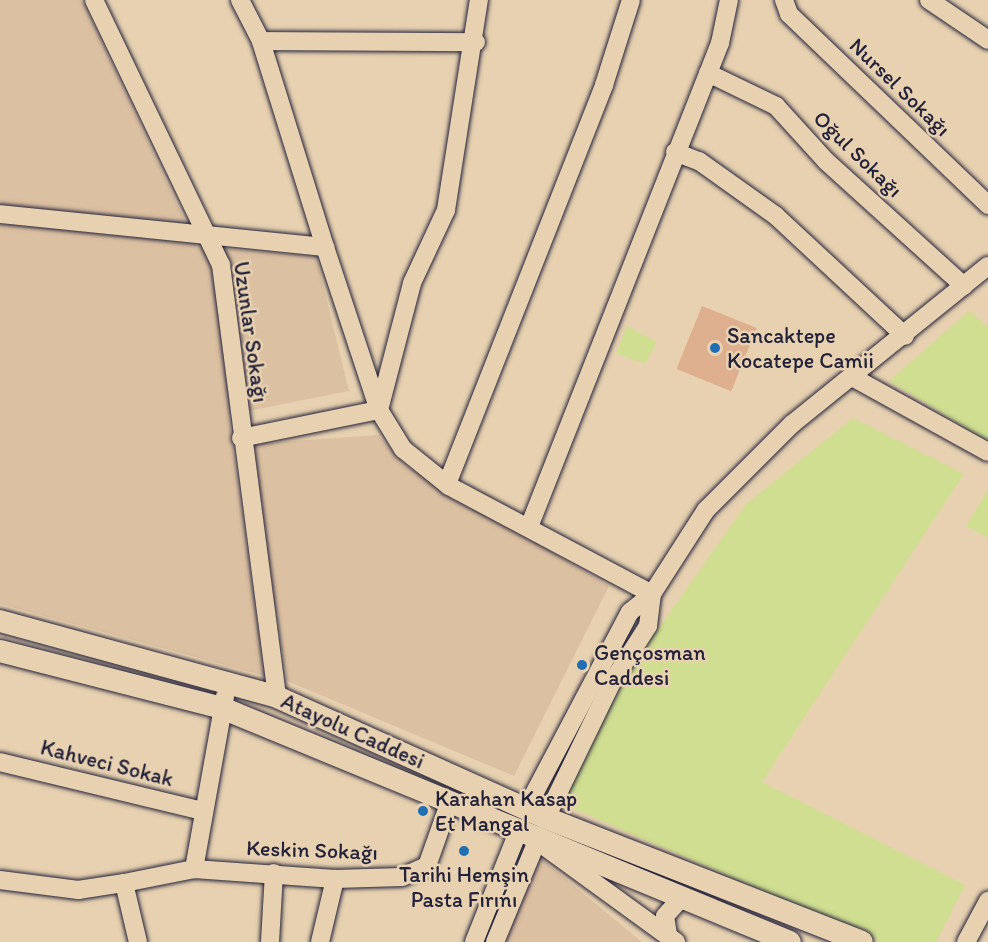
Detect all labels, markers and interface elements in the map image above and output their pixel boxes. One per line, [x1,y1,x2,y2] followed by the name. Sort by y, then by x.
[844,32,956,142] street label: Nursel Sokağı
[808,105,908,203] street label: Oğul Sokağı
[228,260,274,404] street label: Uzunlar Sokağı
[727,322,875,374] place label: Sancaktepe Kocatepe Camii
[708,341,722,355] marker: Sancaktepe Kocatepe Camii
[594,639,706,690] place label: Gençosman Caddesi
[575,658,589,672] marker: Gençosman Caddesi
[277,688,429,774] street label: Atayolu Caddesi
[38,734,176,792] street label: Kahveci Sokak
[435,785,577,836] place label: Karahan Kasap Et Mangal
[416,804,430,818] marker: Karahan Kasap Et Mangal
[246,835,378,865] street label: Keskin Sokağı
[457,844,471,858] marker: Tarihi Hemşin Pasta Fırını
[399,861,529,912] place label: Tarihi Hemşin Pasta Fırını

